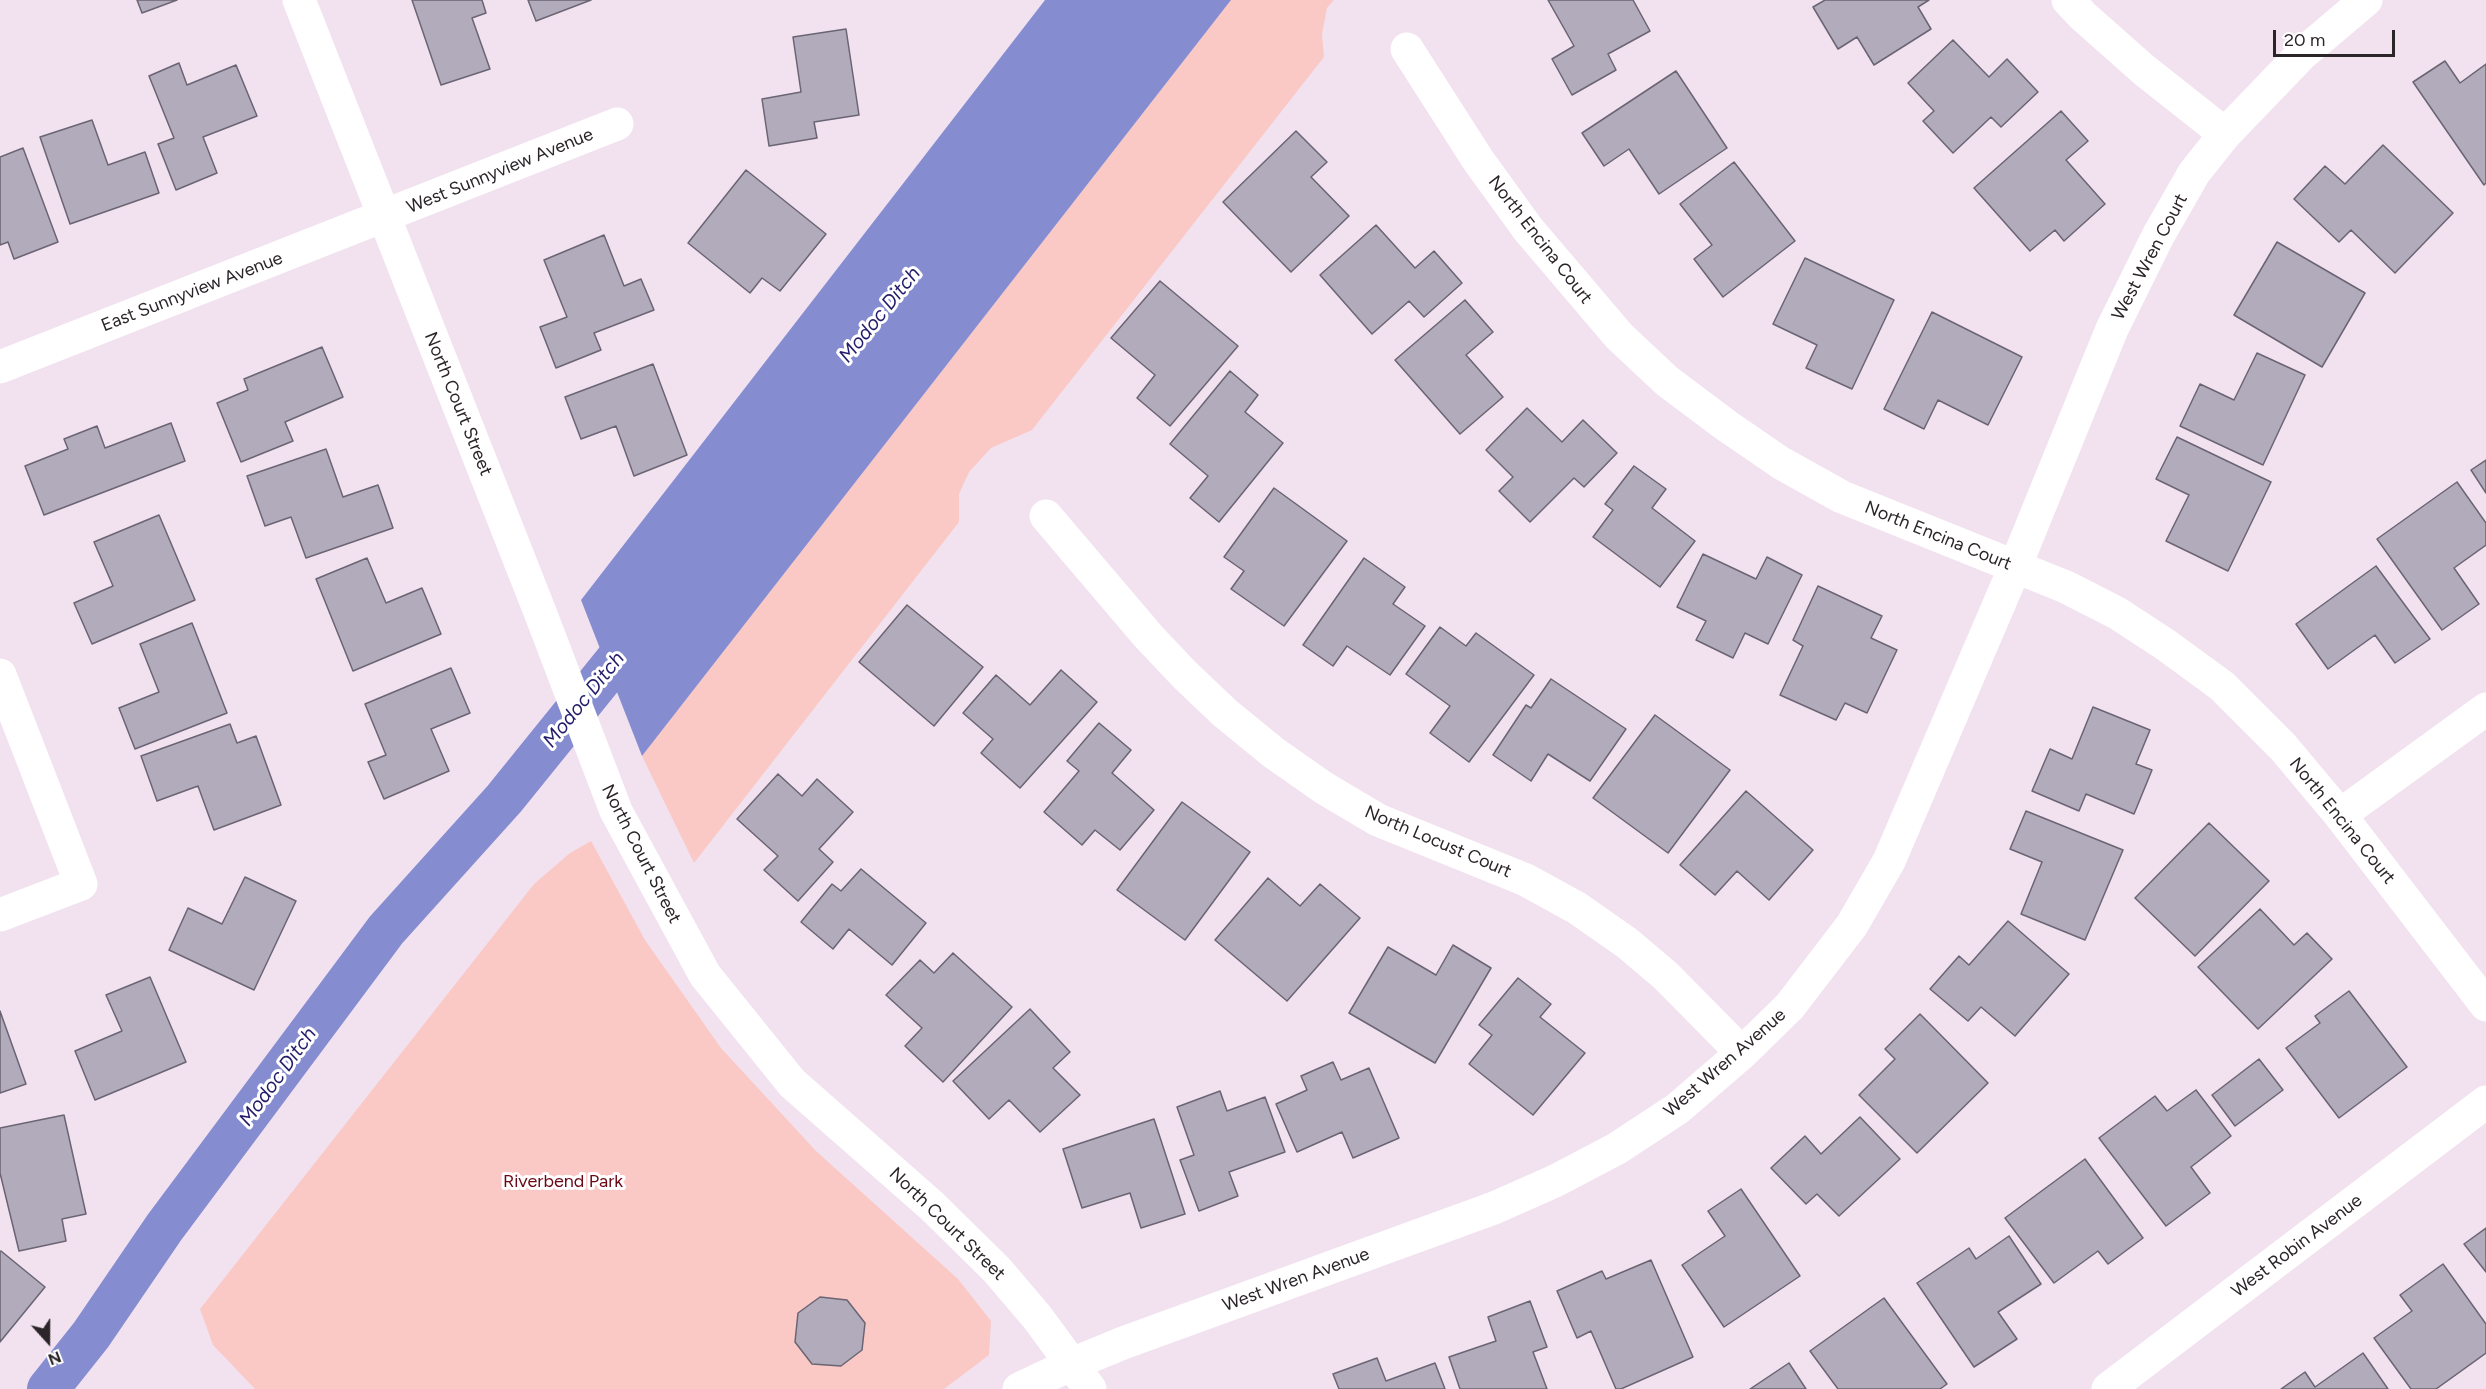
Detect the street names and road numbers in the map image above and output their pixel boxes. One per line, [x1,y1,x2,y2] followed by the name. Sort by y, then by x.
[404,124,596,218] street label: West Sunnyview Avenue
[1483,172,1597,308] street label: North Encina Court
[2108,190,2192,324] street label: West Wren Court
[98,247,286,337] street label: East Sunnyview Avenue
[419,329,497,479] street label: North Court Street
[1861,497,2015,575] street label: North Encina Court
[2284,753,2400,889] street label: North Encina Court
[597,781,685,927] street label: North Court Street
[1361,801,1515,883] street label: North Locust Court
[1660,1004,1790,1122] street label: West Wren Avenue
[884,1163,1010,1285] street label: North Court Street
[2227,1190,2367,1302] street label: West Robin Avenue
[1220,1243,1372,1317] street label: West Wren Avenue

